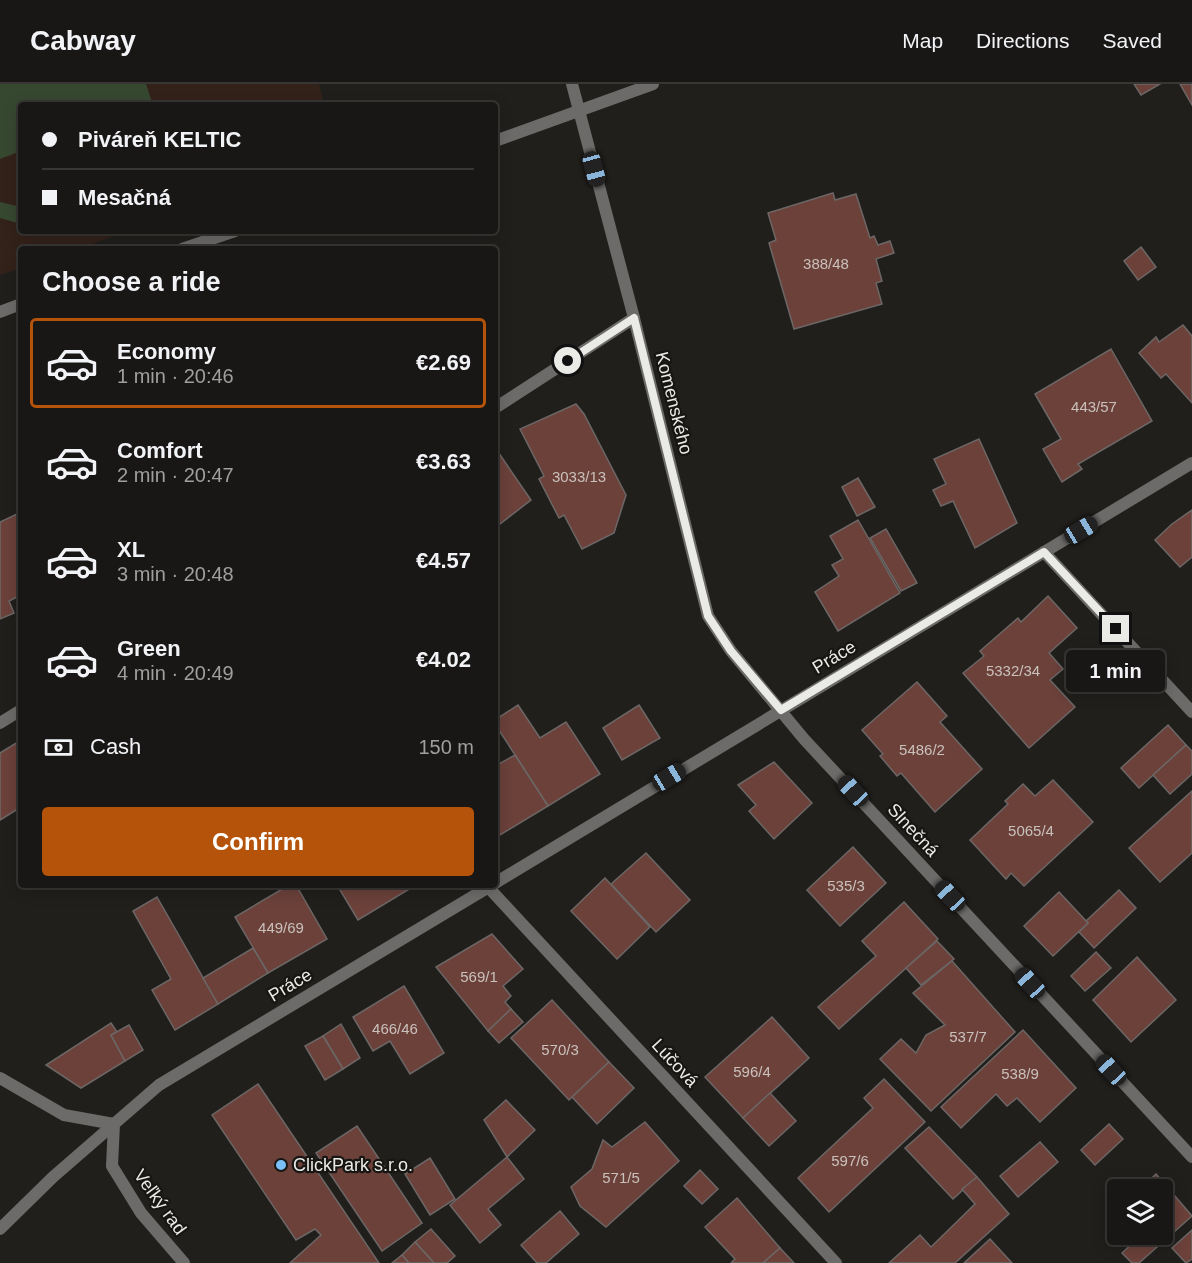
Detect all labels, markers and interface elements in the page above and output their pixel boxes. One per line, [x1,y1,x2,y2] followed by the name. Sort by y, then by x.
[30,25,136,56] text: Cabway
[902,29,943,52] text: Map
[976,29,1069,52] text: Directions
[1102,29,1162,52] text: Saved
[78,127,241,152] text: Piváreň KELTIC
[581,149,607,189] car
[78,185,171,210] text: Mesačná
[803,255,849,272] house number: 388/48
[42,267,221,297] text: Choose a ride
[45,336,99,390] icon: car
[117,339,216,364] text: Economy
[554,347,581,374] route start
[416,350,471,375] text: €2.69
[652,350,696,456] street label: Komenského
[117,365,234,387] text: 1 min · 20:46
[1071,398,1117,415] house number: 443/57
[45,435,99,489] icon: car
[117,438,203,463] text: Comfort
[416,449,471,474] text: €3.63
[117,464,234,486] text: 2 min · 20:47
[552,468,606,485] house number: 3033/13
[1061,513,1101,547] car
[45,534,99,588] icon: car
[117,537,145,562] text: XL
[416,548,471,573] text: €4.57
[117,563,234,585] text: 3 min · 20:48
[1102,615,1129,642] route end
[45,633,99,687] icon: car
[117,636,181,661] text: Green
[809,636,859,678] street label: Práce
[416,647,471,672] text: €4.02
[1066,650,1166,692] callout: 1 min
[1089,660,1142,682] text: 1 min
[117,662,234,684] text: 4 min · 20:49
[986,662,1040,679] house number: 5332/34
[42,731,75,764] icon: cash
[90,734,141,759] text: Cash
[418,736,474,758] text: 150 m
[899,741,945,758] house number: 5486/2
[649,760,689,794] car
[834,772,872,810] car
[884,799,943,861] street label: Slnečná
[42,807,474,876] button: Confirm
[1008,822,1054,839] house number: 5065/4
[827,877,865,894] house number: 535/3
[931,877,969,915] car
[258,919,304,936] house number: 449/69
[265,964,315,1006] street label: Práce
[1011,964,1049,1002] car
[460,968,498,985] house number: 569/1
[372,1020,418,1037] house number: 466/46
[949,1028,987,1045] house number: 537/7
[648,1035,703,1092] street label: Lúčová
[541,1041,579,1058] house number: 570/3
[1092,1051,1130,1089] car
[733,1063,771,1080] house number: 596/4
[1001,1065,1039,1082] house number: 538/9
[831,1152,869,1169] house number: 597/6
[293,1155,413,1175] place label: ClickPark s.r.o.
[274,1158,288,1172] marker: ClickPark s.r.o.
[130,1166,190,1238] street label: Veľký rad
[602,1169,640,1186] house number: 571/5
[1107,1179,1173,1245] map controls
[1107,1179,1173,1245] button: layers

